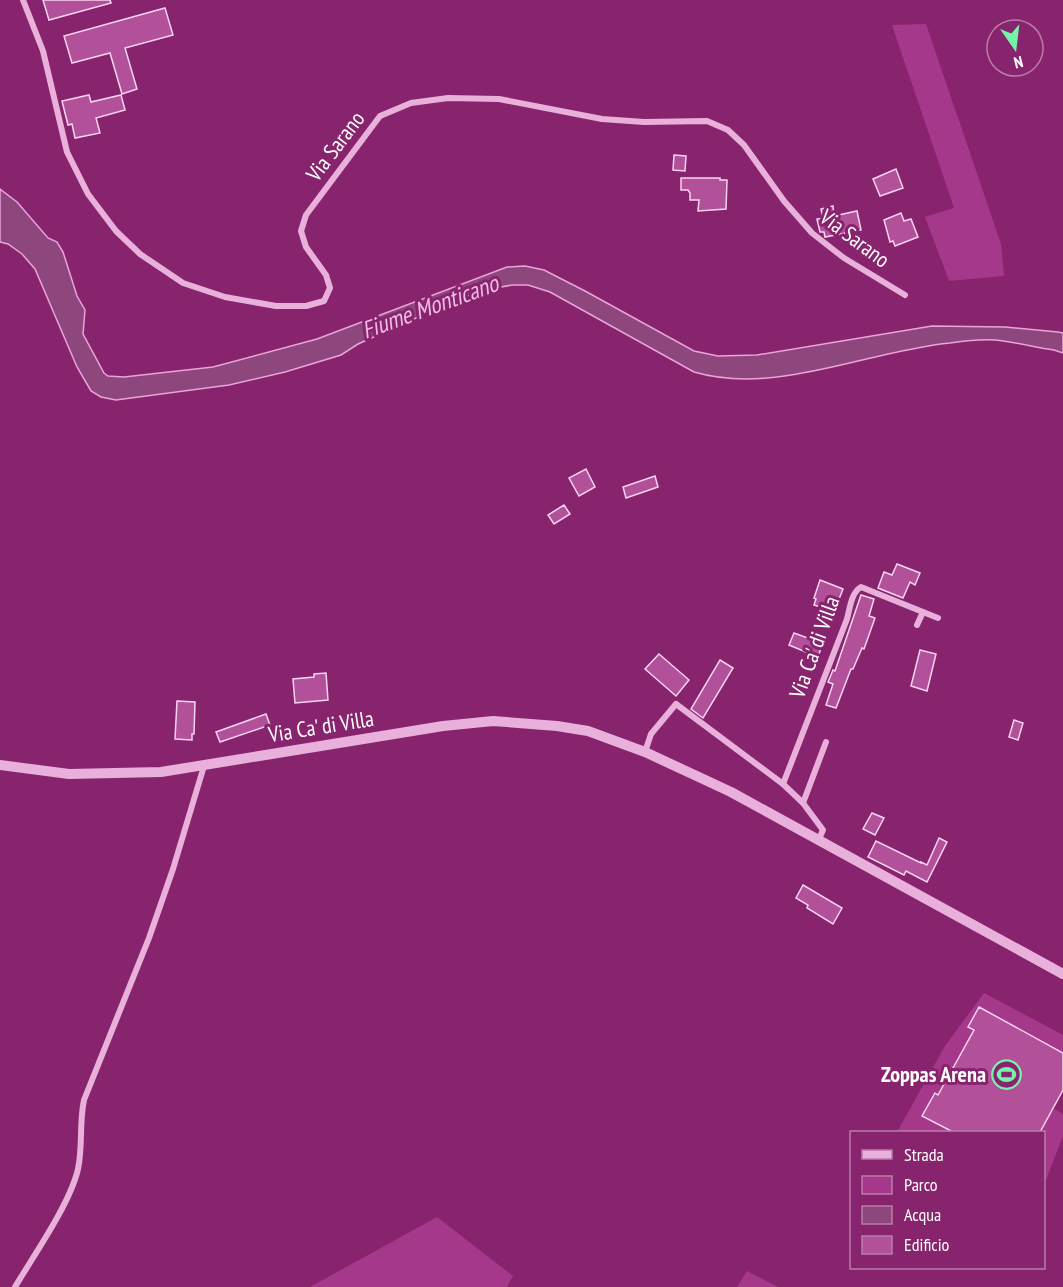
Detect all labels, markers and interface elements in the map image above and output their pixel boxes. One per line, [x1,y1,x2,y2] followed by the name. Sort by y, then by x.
[985,18,1045,78] north arrow
[1012,52,1025,73] text: N
[299,105,370,187] street label: Via Sarano
[814,202,896,273] street label: Via Sarano
[357,267,504,346] water label: Fiume Monticano
[782,592,845,703] street label: Via Ca' di Villa
[265,704,376,748] street label: Via Ca' di Villa
[991,1058,1023,1090] sports icon: Zoppas Arena
[881,1060,986,1088] place label: Zoppas Arena
[850,1131,1045,1269] legend
[904,1143,944,1166] text: Strada
[904,1173,938,1196] text: Parco
[904,1203,941,1226] text: Acqua
[904,1233,950,1256] text: Edificio

